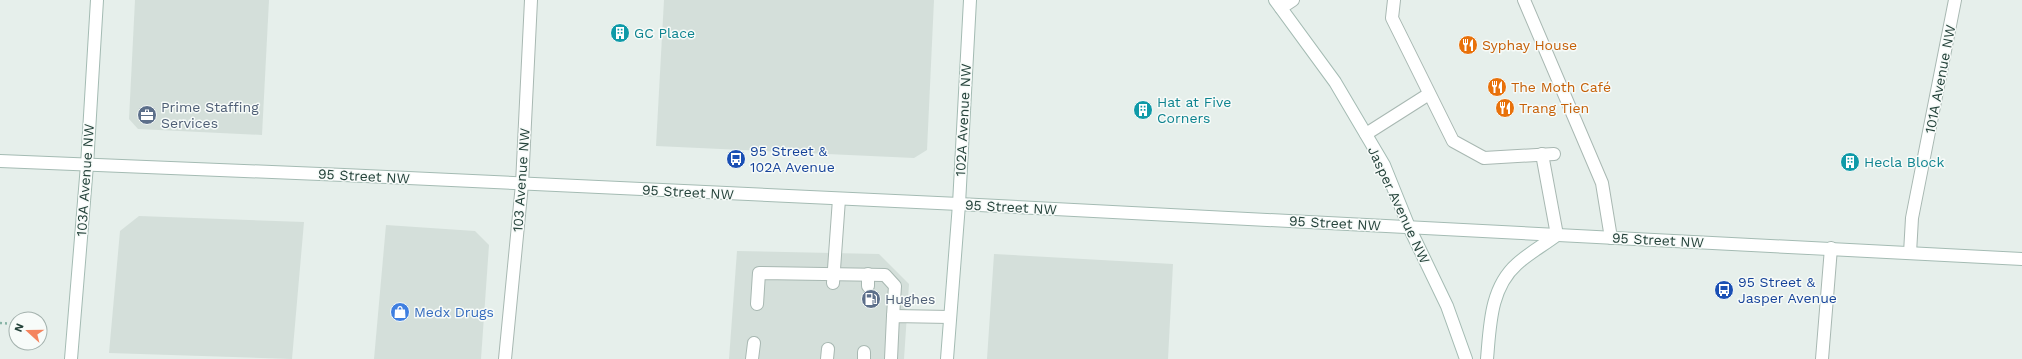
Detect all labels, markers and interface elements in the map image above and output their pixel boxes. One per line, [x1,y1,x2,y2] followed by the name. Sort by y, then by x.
[609,22,631,44] building icon: GC Place
[1922,23,1958,135] street label: 101A Avenue NW
[634,25,695,41] place label: GC Place
[1457,34,1479,56] restaurant icon: Syphay House
[1482,37,1577,53] place label: Syphay House
[952,63,974,177] street label: 102A Avenue NW
[1486,76,1508,98] restaurant icon: The Moth Café
[1511,79,1611,95] place label: The Moth Café
[1157,94,1231,126] place label: Hat at Five Corners
[1494,97,1516,119] restaurant icon: Trang Tien
[161,99,259,131] place label: Prime Staffing Services
[1132,99,1154,121] building icon: Hat at Five Corners
[1519,100,1589,116] place label: Trang Tien
[136,104,158,126] office icon: Prime Staffing Services
[73,123,97,237] street label: 103A Avenue NW
[509,127,533,233] street label: 103 Avenue NW
[750,143,835,175] place label: 95 Street & 102A Avenue
[1365,144,1433,266] street label: Jasper Avenue NW
[725,148,747,170] bus stop icon: 95 Street & 102A Avenue
[1839,151,1861,173] building icon: Hecla Block
[1864,154,1944,170] place label: Hecla Block
[318,166,410,186] street label: 95 Street NW
[642,182,734,202] street label: 95 Street NW
[965,197,1057,217] street label: 95 Street NW
[1289,213,1381,233] street label: 95 Street NW
[1612,230,1704,250] street label: 95 Street NW
[1738,274,1837,306] place label: 95 Street & Jasper Avenue
[1713,279,1735,301] bus stop icon: 95 Street & Jasper Avenue
[860,288,882,310] fuel station icon: Hughes
[885,291,935,307] place label: Hughes
[389,301,411,323] shop icon: Medx Drugs
[414,304,494,320] place label: Medx Drugs
[8,311,48,351] north arrow
[12,321,27,334] text: N

